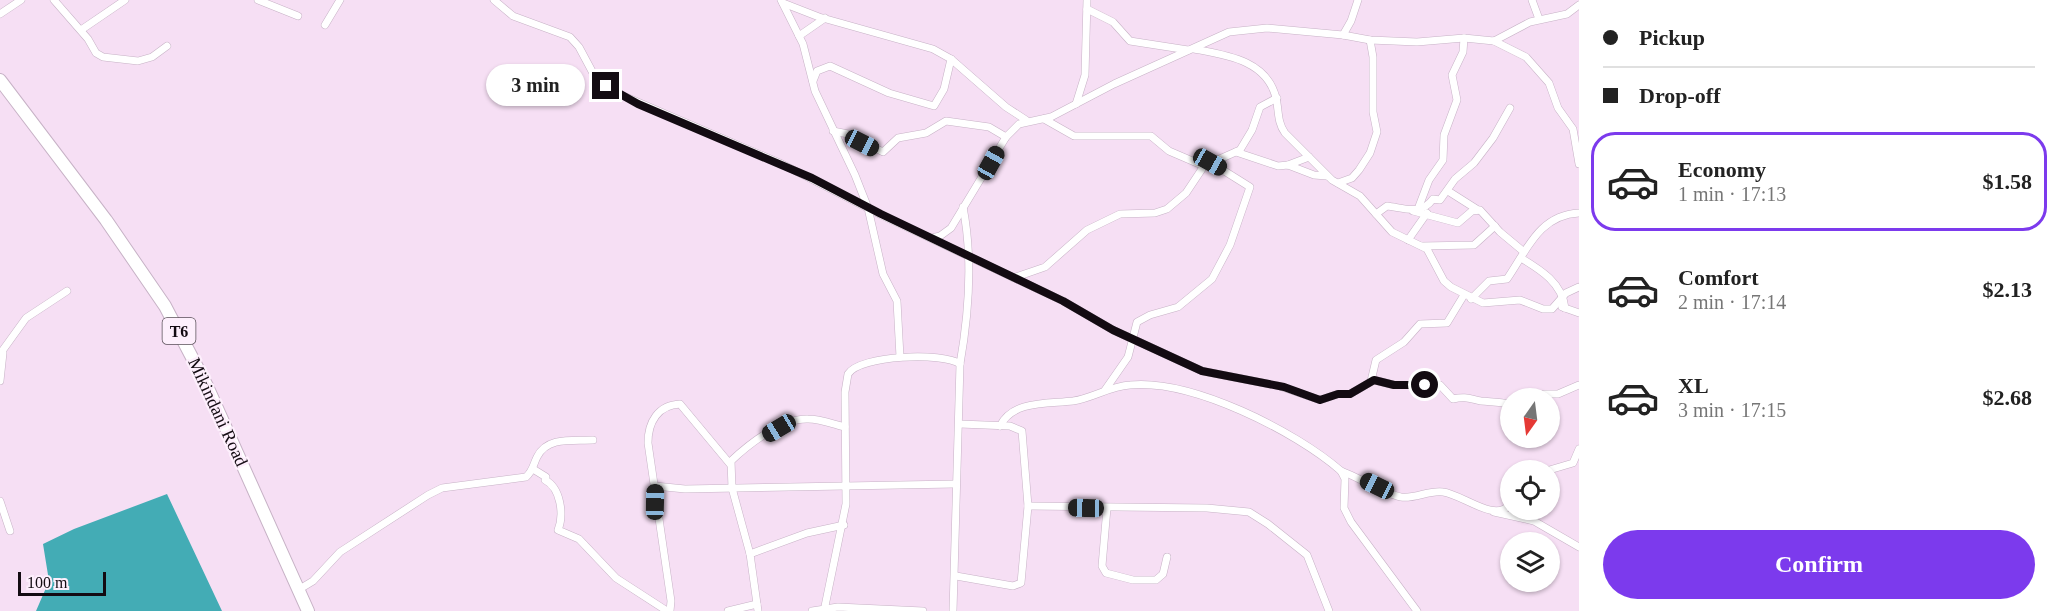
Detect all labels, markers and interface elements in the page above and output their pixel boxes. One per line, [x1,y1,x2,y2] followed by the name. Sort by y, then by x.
[1639,25,1705,50] text: Pickup
[486,65,585,107] callout: 3 min
[592,72,619,99] route end
[511,74,560,96] text: 3 min
[1639,83,1720,108] text: Drop-off
[842,127,882,159] car
[974,143,1008,183] car
[1190,145,1230,179] car
[1606,155,1660,209] icon: car
[1678,157,1766,182] text: Economy
[1983,169,2032,194] text: $1.58
[1678,183,1786,205] text: 1 min · 17:13
[1606,263,1660,317] icon: car
[1678,265,1759,290] text: Comfort
[1983,277,2032,302] text: $2.13
[1678,291,1786,313] text: 2 min · 17:14
[162,318,195,344] road number: T6
[184,355,252,469] street label: Mikindani Road
[1411,371,1438,398] route start
[1606,371,1660,425] icon: car
[1678,373,1709,398] text: XL
[1983,385,2032,410] text: $2.68
[1500,388,1560,448] north arrow
[1500,388,1560,592] map controls
[1678,399,1786,421] text: 3 min · 17:15
[759,411,799,445] car
[1500,460,1560,520] button: locate
[1357,470,1397,502] car
[646,484,664,520] car
[1068,499,1104,517] car
[1603,530,2035,599] button: Confirm
[1500,532,1560,592] button: layers
[18,569,106,596] scale bar
[27,574,67,591] text: 100 m

